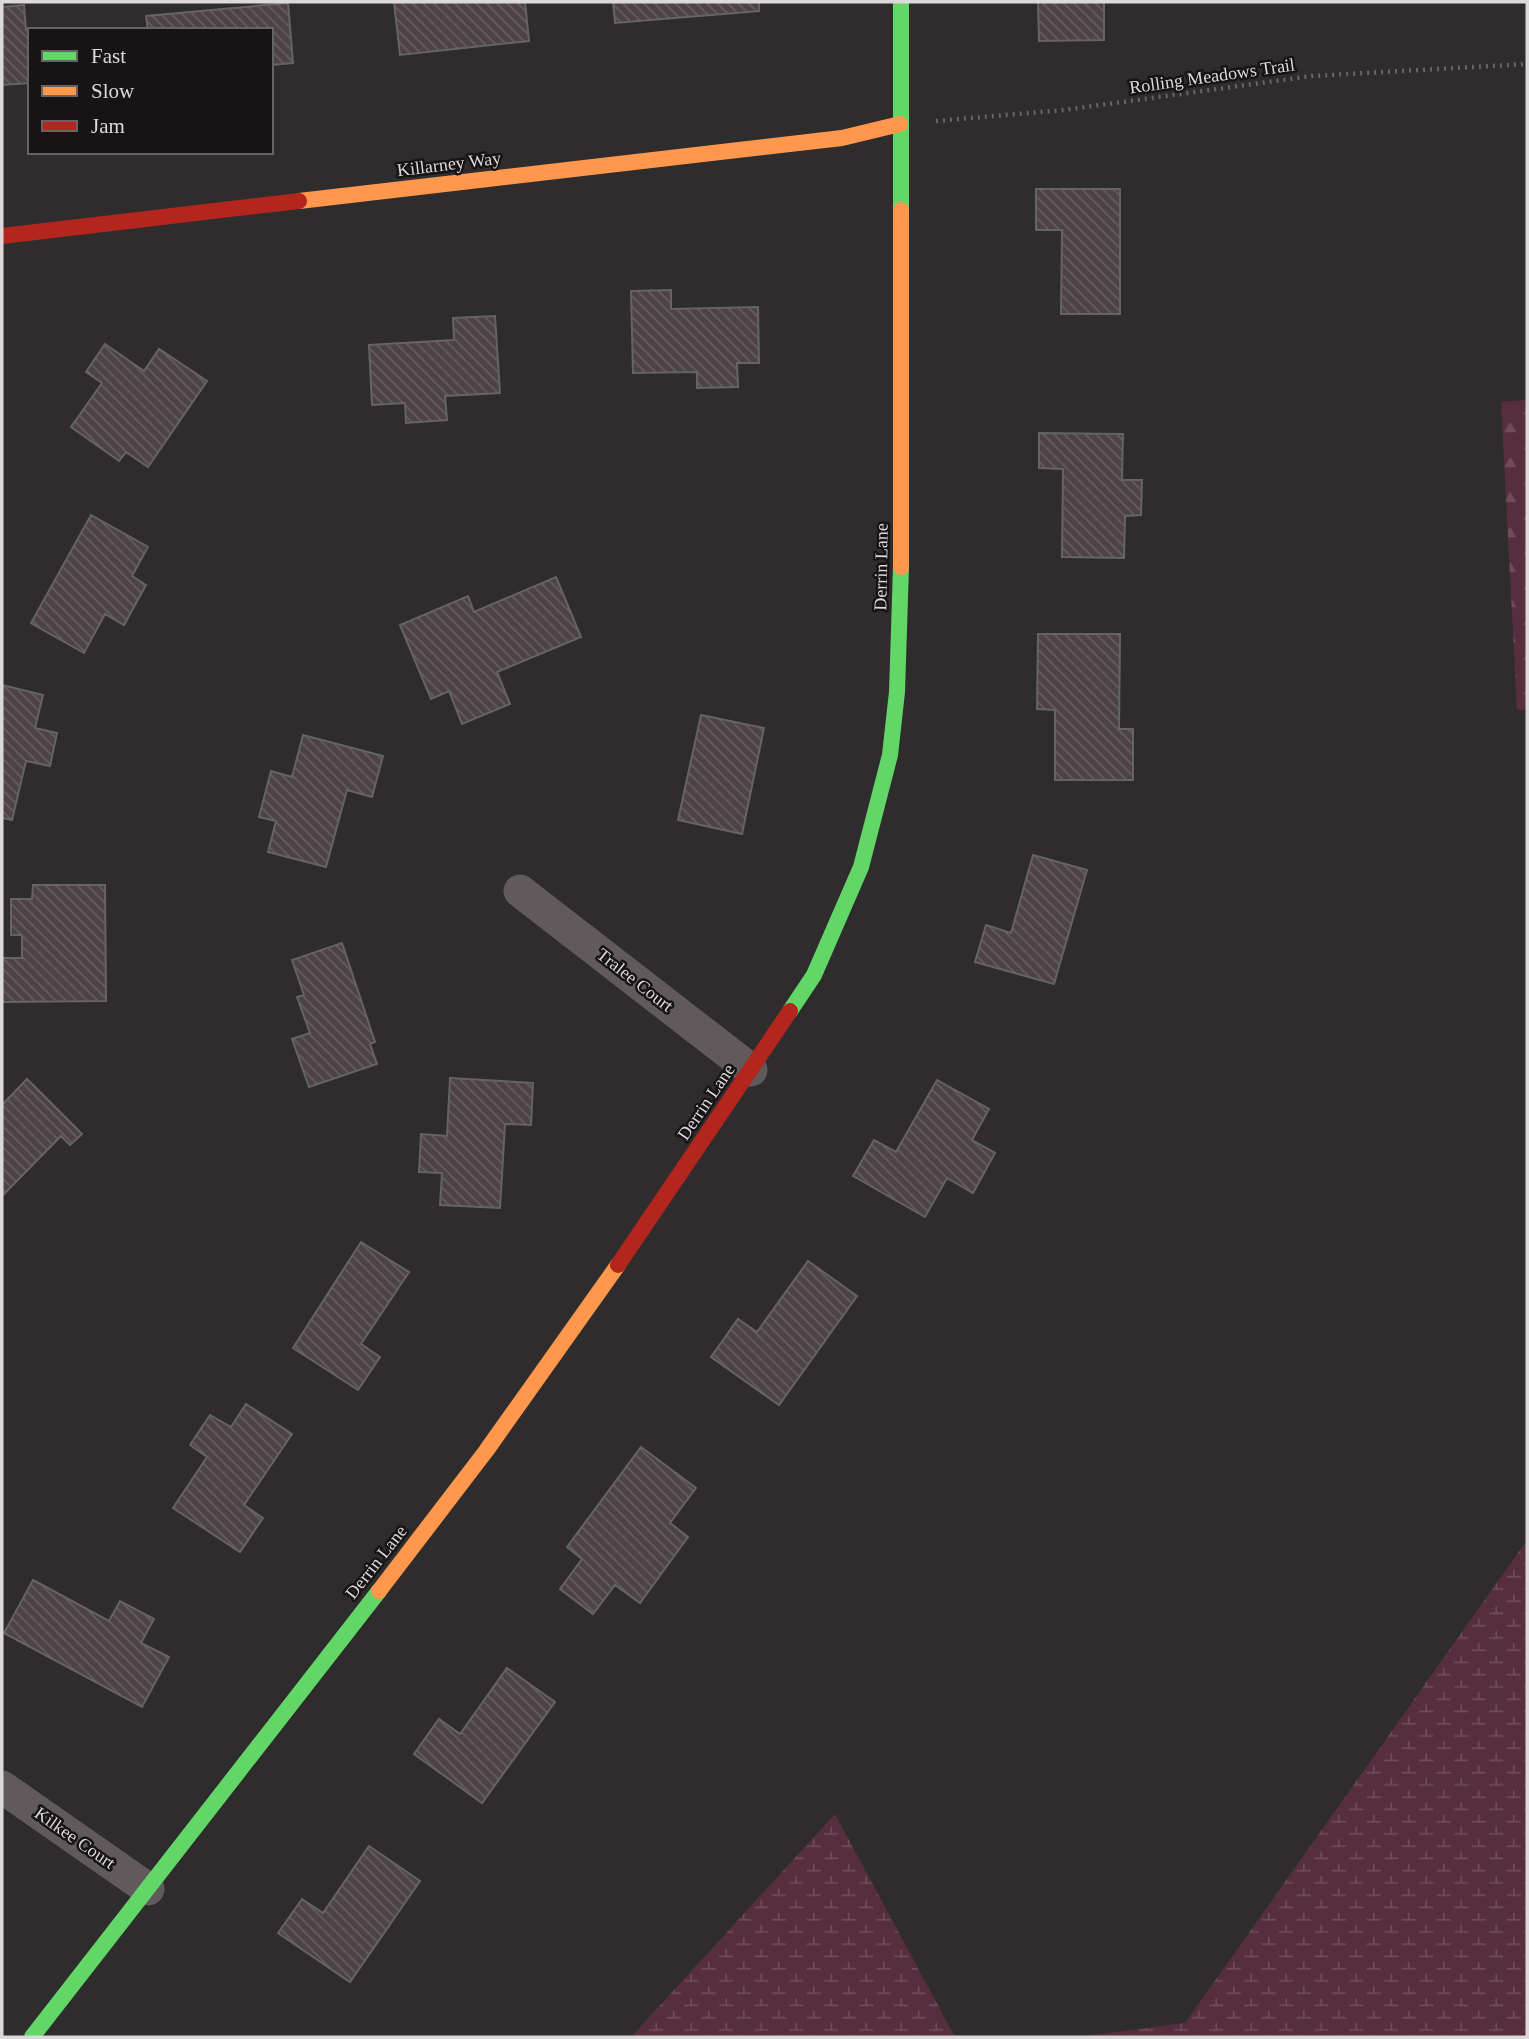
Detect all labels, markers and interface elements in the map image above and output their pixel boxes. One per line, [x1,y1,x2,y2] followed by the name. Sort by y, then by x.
[28,28,273,154] legend
[91,44,126,68] text: Fast
[1128,54,1296,98] street label: Rolling Meadows Trail
[91,79,135,103] text: Slow
[91,114,125,138] text: Jam
[396,148,502,180] street label: Killarney Way
[870,523,892,611] street label: Derrin Lane
[593,944,677,1016] street label: Tralee Court
[673,1060,739,1144] street label: Derrin Lane
[341,1521,411,1603] street label: Derrin Lane
[31,1803,119,1873] street label: Kilkee Court

